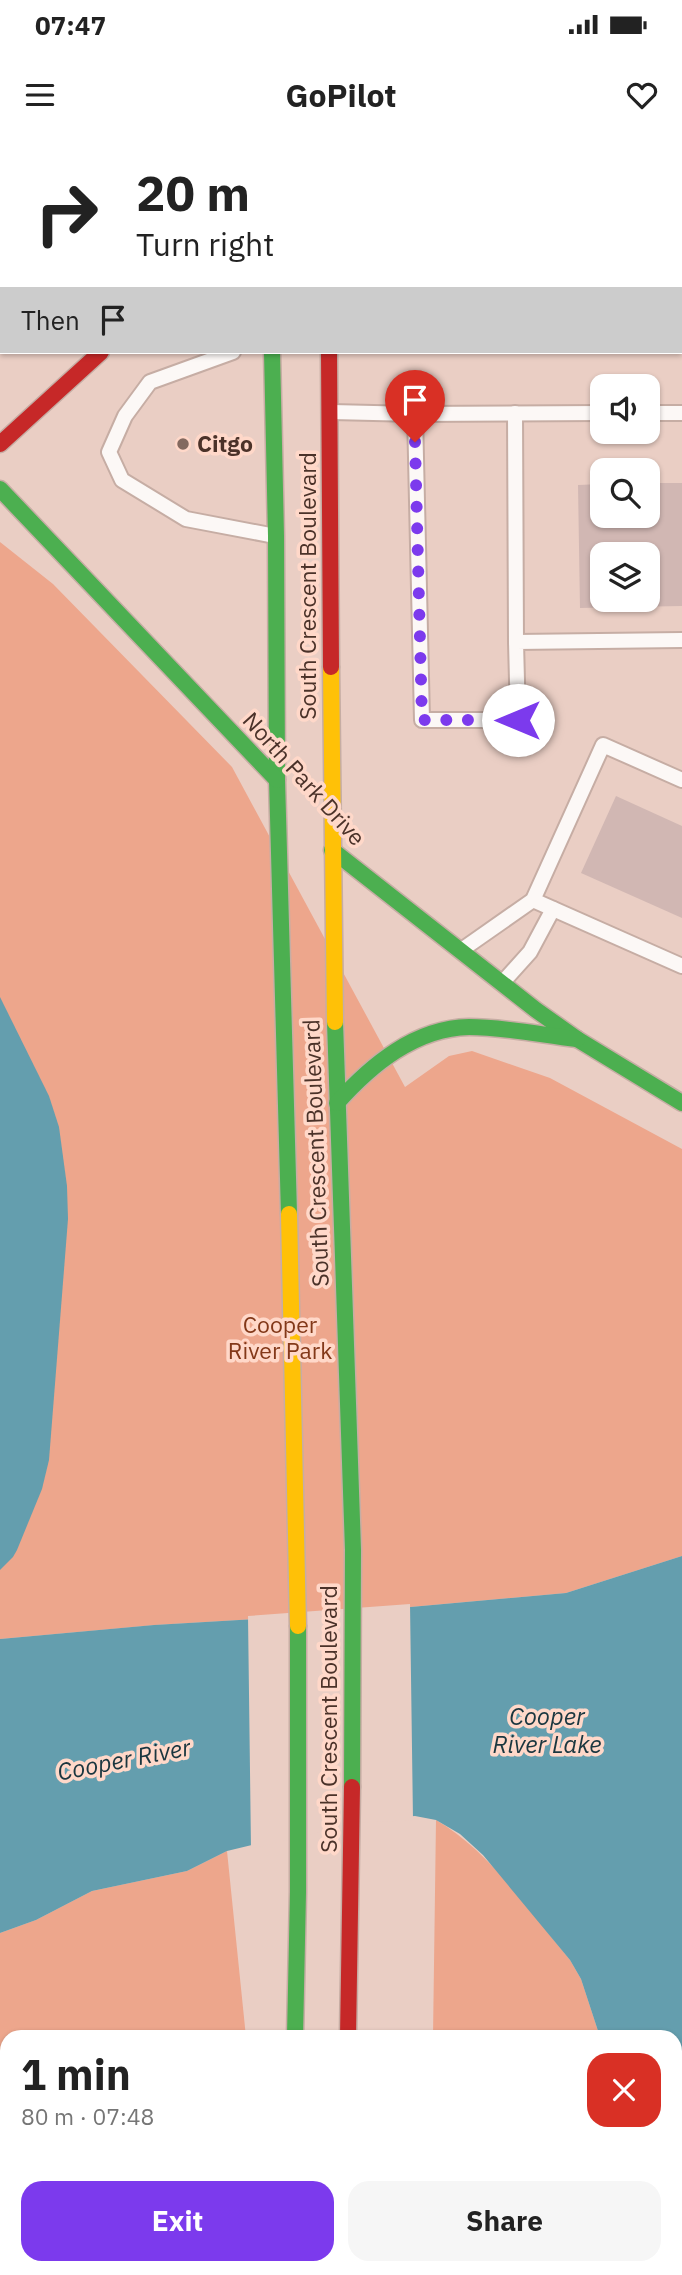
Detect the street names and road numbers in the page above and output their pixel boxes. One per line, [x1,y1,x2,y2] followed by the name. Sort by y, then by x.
[292,452,322,720] street label: South Crescent Boulevard
[237,705,373,851] street label: North Park Drive
[295,1019,335,1287] street label: South Crescent Boulevard
[313,1585,343,1853] street label: South Crescent Boulevard

